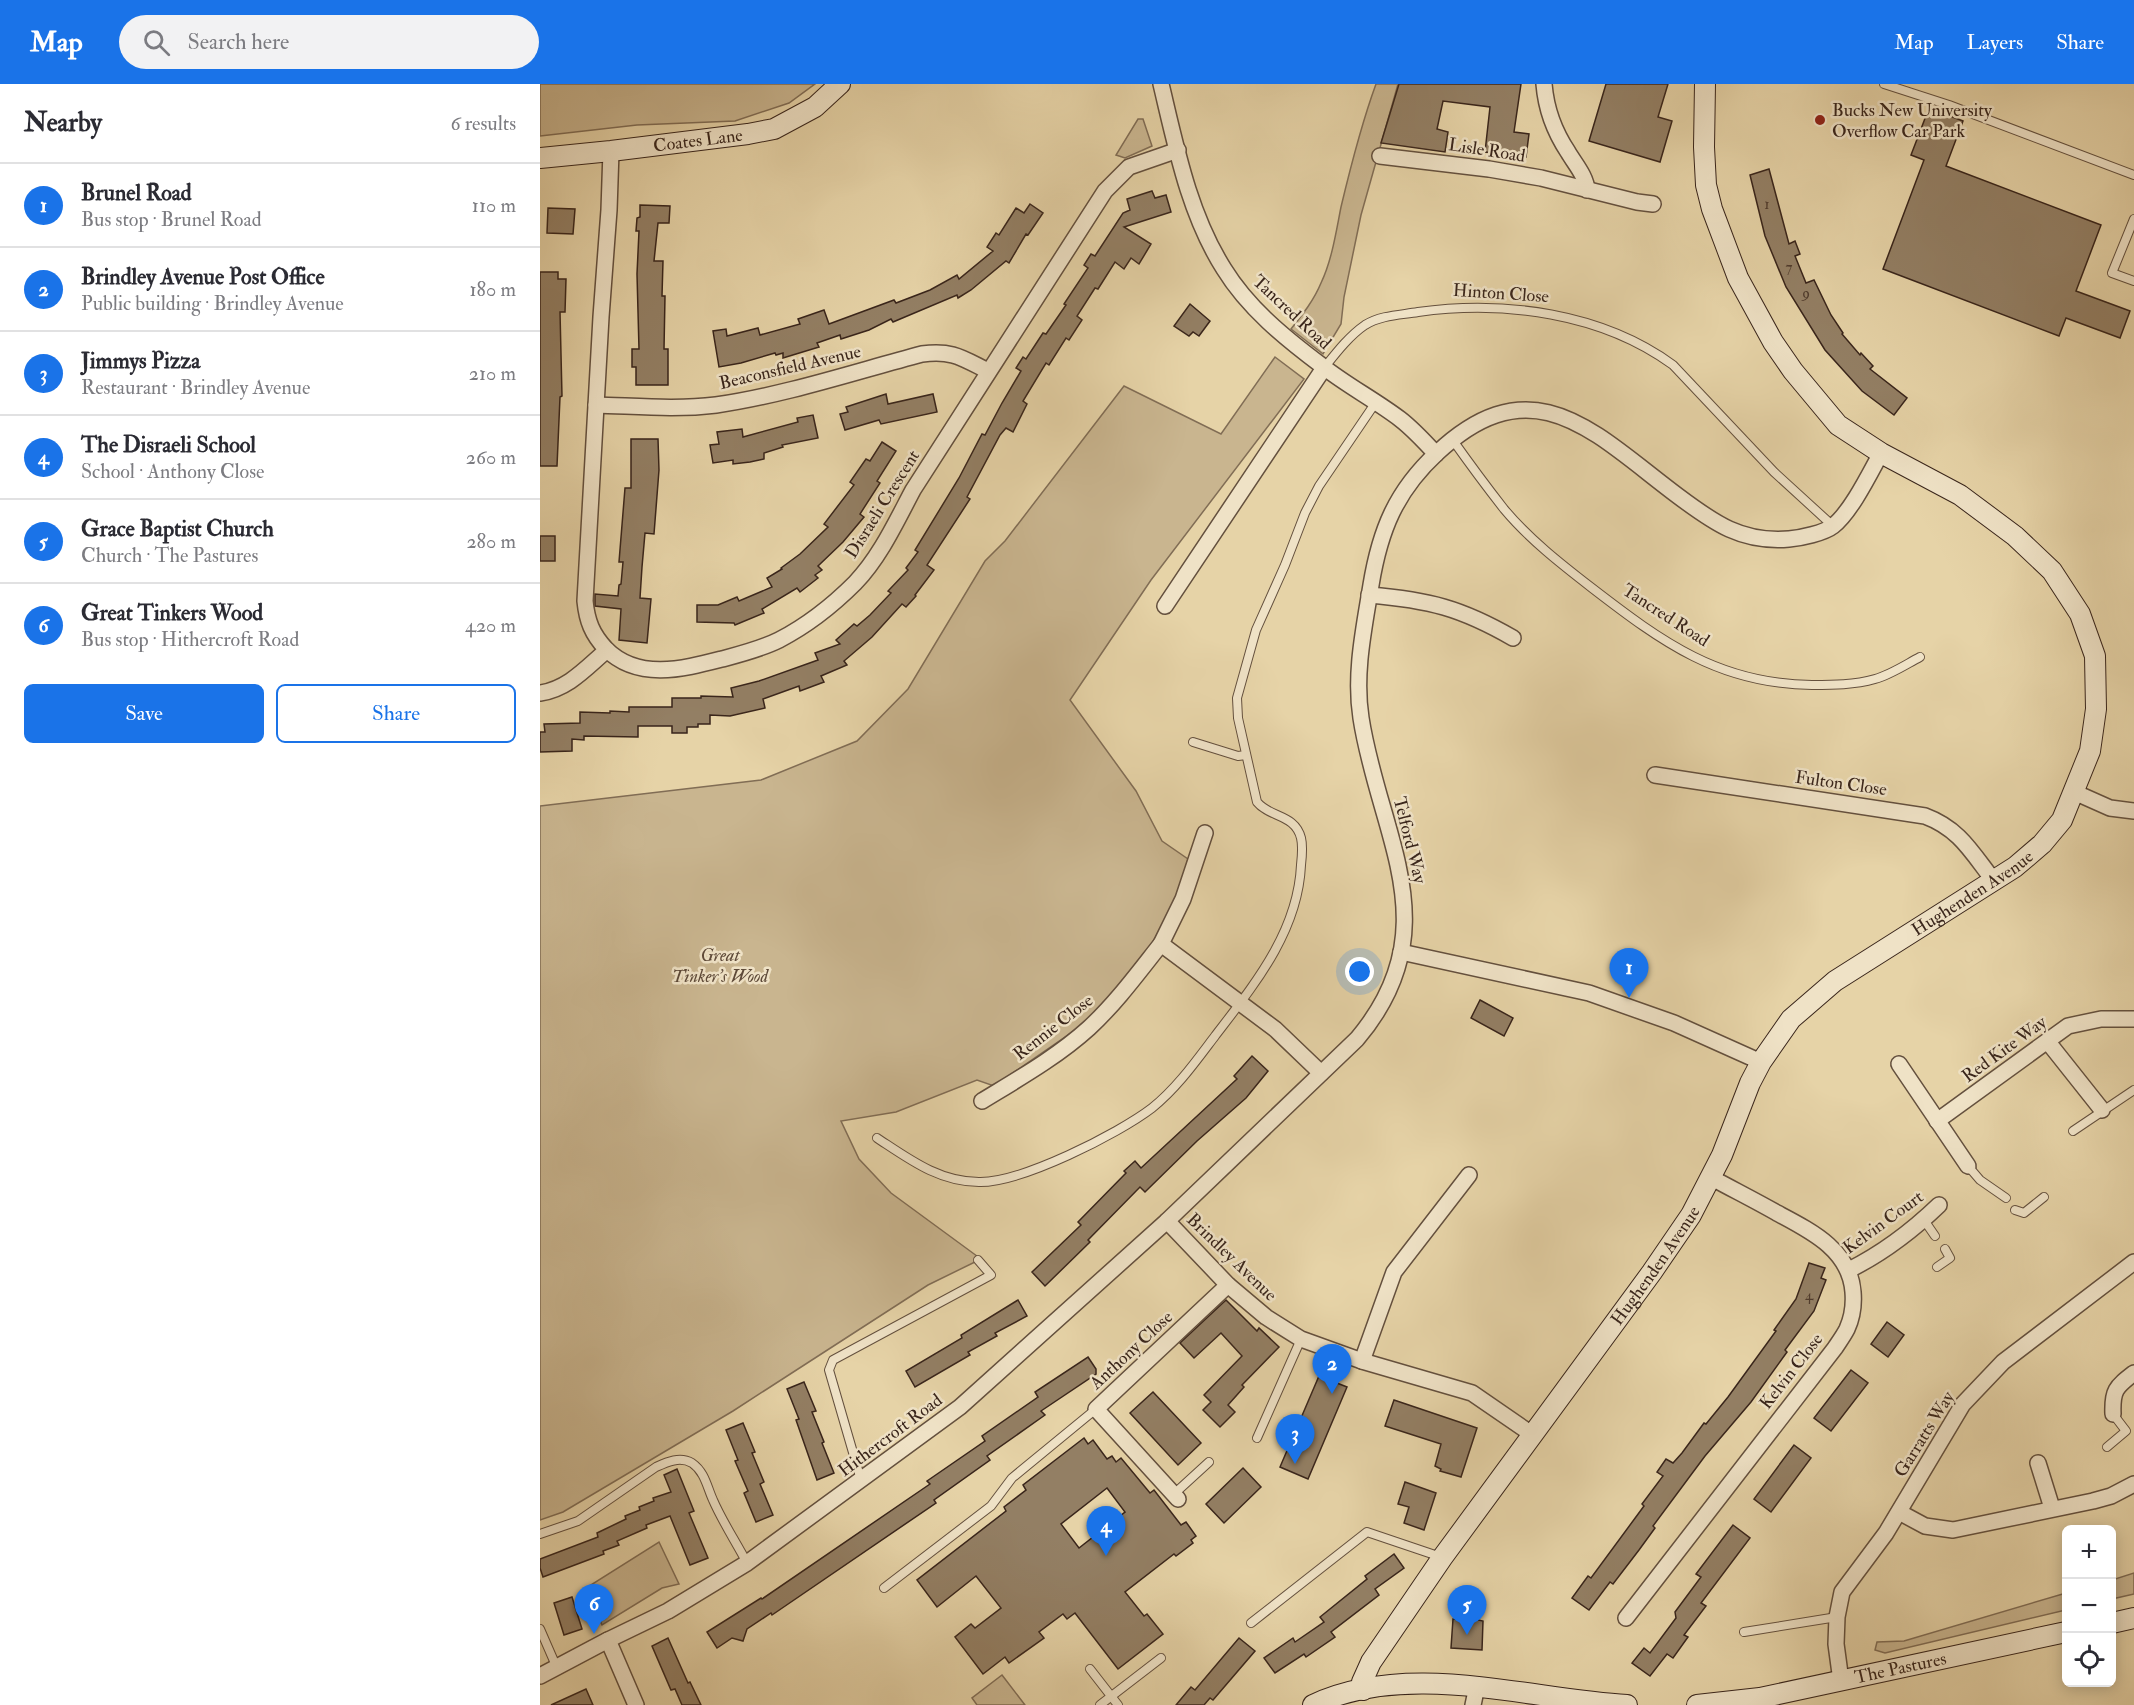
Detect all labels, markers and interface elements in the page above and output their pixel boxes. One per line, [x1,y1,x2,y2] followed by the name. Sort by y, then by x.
[119,15,539,69] search box
[30,25,83,60] text: Map
[140,26,173,59] icon: search
[188,28,289,56] text: Search here
[1894,29,1934,56] text: Map
[1967,29,2023,56] text: Layers
[2056,29,2104,56] text: Share
[1832,99,1993,143] place label: Bucks New University Overflow Car Park
[24,107,102,139] text: Nearby
[450,111,516,136] text: 6 results
[1813,113,1827,127] marker: Bucks New University Overflow Car Park
[652,124,745,158] street label: Coates Lane
[1447,133,1527,168] street label: Lisle Road
[81,179,192,207] text: Brunel Road
[40,193,47,218] text: 1
[472,193,516,218] text: 110 m
[1764,195,1770,214] house number: 1
[81,207,262,232] text: Bus stop · Brunel Road
[1786,258,1793,277] house number: 7
[81,263,325,291] text: Brindley Avenue Post Office
[1247,270,1336,355] street label: Tancred Road
[38,277,49,302] text: 2
[469,277,516,302] text: 180 m
[1452,279,1550,308] street label: Hinton Close
[1801,284,1810,303] house number: 9
[81,291,344,316] text: Public building · Brindley Avenue
[717,340,864,395] street label: Beaconsfield Avenue
[81,347,200,375] text: Jimmys Pizza
[40,361,47,386] text: 3
[469,361,516,386] text: 210 m
[81,375,310,400] text: Restaurant · Brindley Avenue
[81,431,256,459] text: The Disraeli School
[38,445,49,470] text: 4
[466,445,516,470] text: 260 m
[840,446,925,563] street label: Disraeli Crescent
[81,459,264,484] text: School · Anthony Close
[81,515,274,543] text: Grace Baptist Church
[39,529,48,554] text: 5
[466,529,516,554] text: 280 m
[81,543,258,568] text: Church · The Pastures
[1618,579,1714,652] street label: Tancred Road
[81,599,263,627] text: Great Tinkers Wood
[38,613,49,638] text: 6
[465,613,516,638] text: 420 m
[81,627,299,652] text: Bus stop · Hithercroft Road
[24,684,264,743] button: Save
[276,684,516,743] button: Share
[1794,766,1889,801] street label: Fulton Close
[1388,794,1432,887] street label: Telford Way
[1908,845,2039,941] street label: Hughenden Avenue
[672,944,769,988] park label: Great Tinker's Wood
[1610,948,1648,998] pin: 1
[1345,957,1374,986] your location
[1009,989,1098,1066] street label: Rennie Close
[1957,1010,2052,1088] street label: Red Kite Way
[1839,1185,1928,1259] street label: Kelvin Court
[1606,1202,1706,1330] street label: Hughenden Avenue
[1182,1208,1282,1307] street label: Brindley Avenue
[1805,1286,1814,1305] house number: 4
[1084,1306,1178,1395] street label: Anthony Close
[1755,1328,1828,1414] street label: Kelvin Close
[1312,1344,1352,1394] pin: 2
[1889,1386,1960,1481] street label: Garratts Way
[834,1389,947,1482] street label: Hithercroft Road
[1276,1414,1314,1464] pin: 3
[1086,1506,1126,1556] pin: 4
[2062,1525,2116,1687] map controls
[2062,1525,2116,1579] button: +
[2062,1579,2116,1633] button: −
[574,1584,614,1634] pin: 6
[1448,1586,1486,1635] pin: 5
[2062,1633,2116,1687] button: locate
[1852,1647,1949,1689] street label: The Pastures

